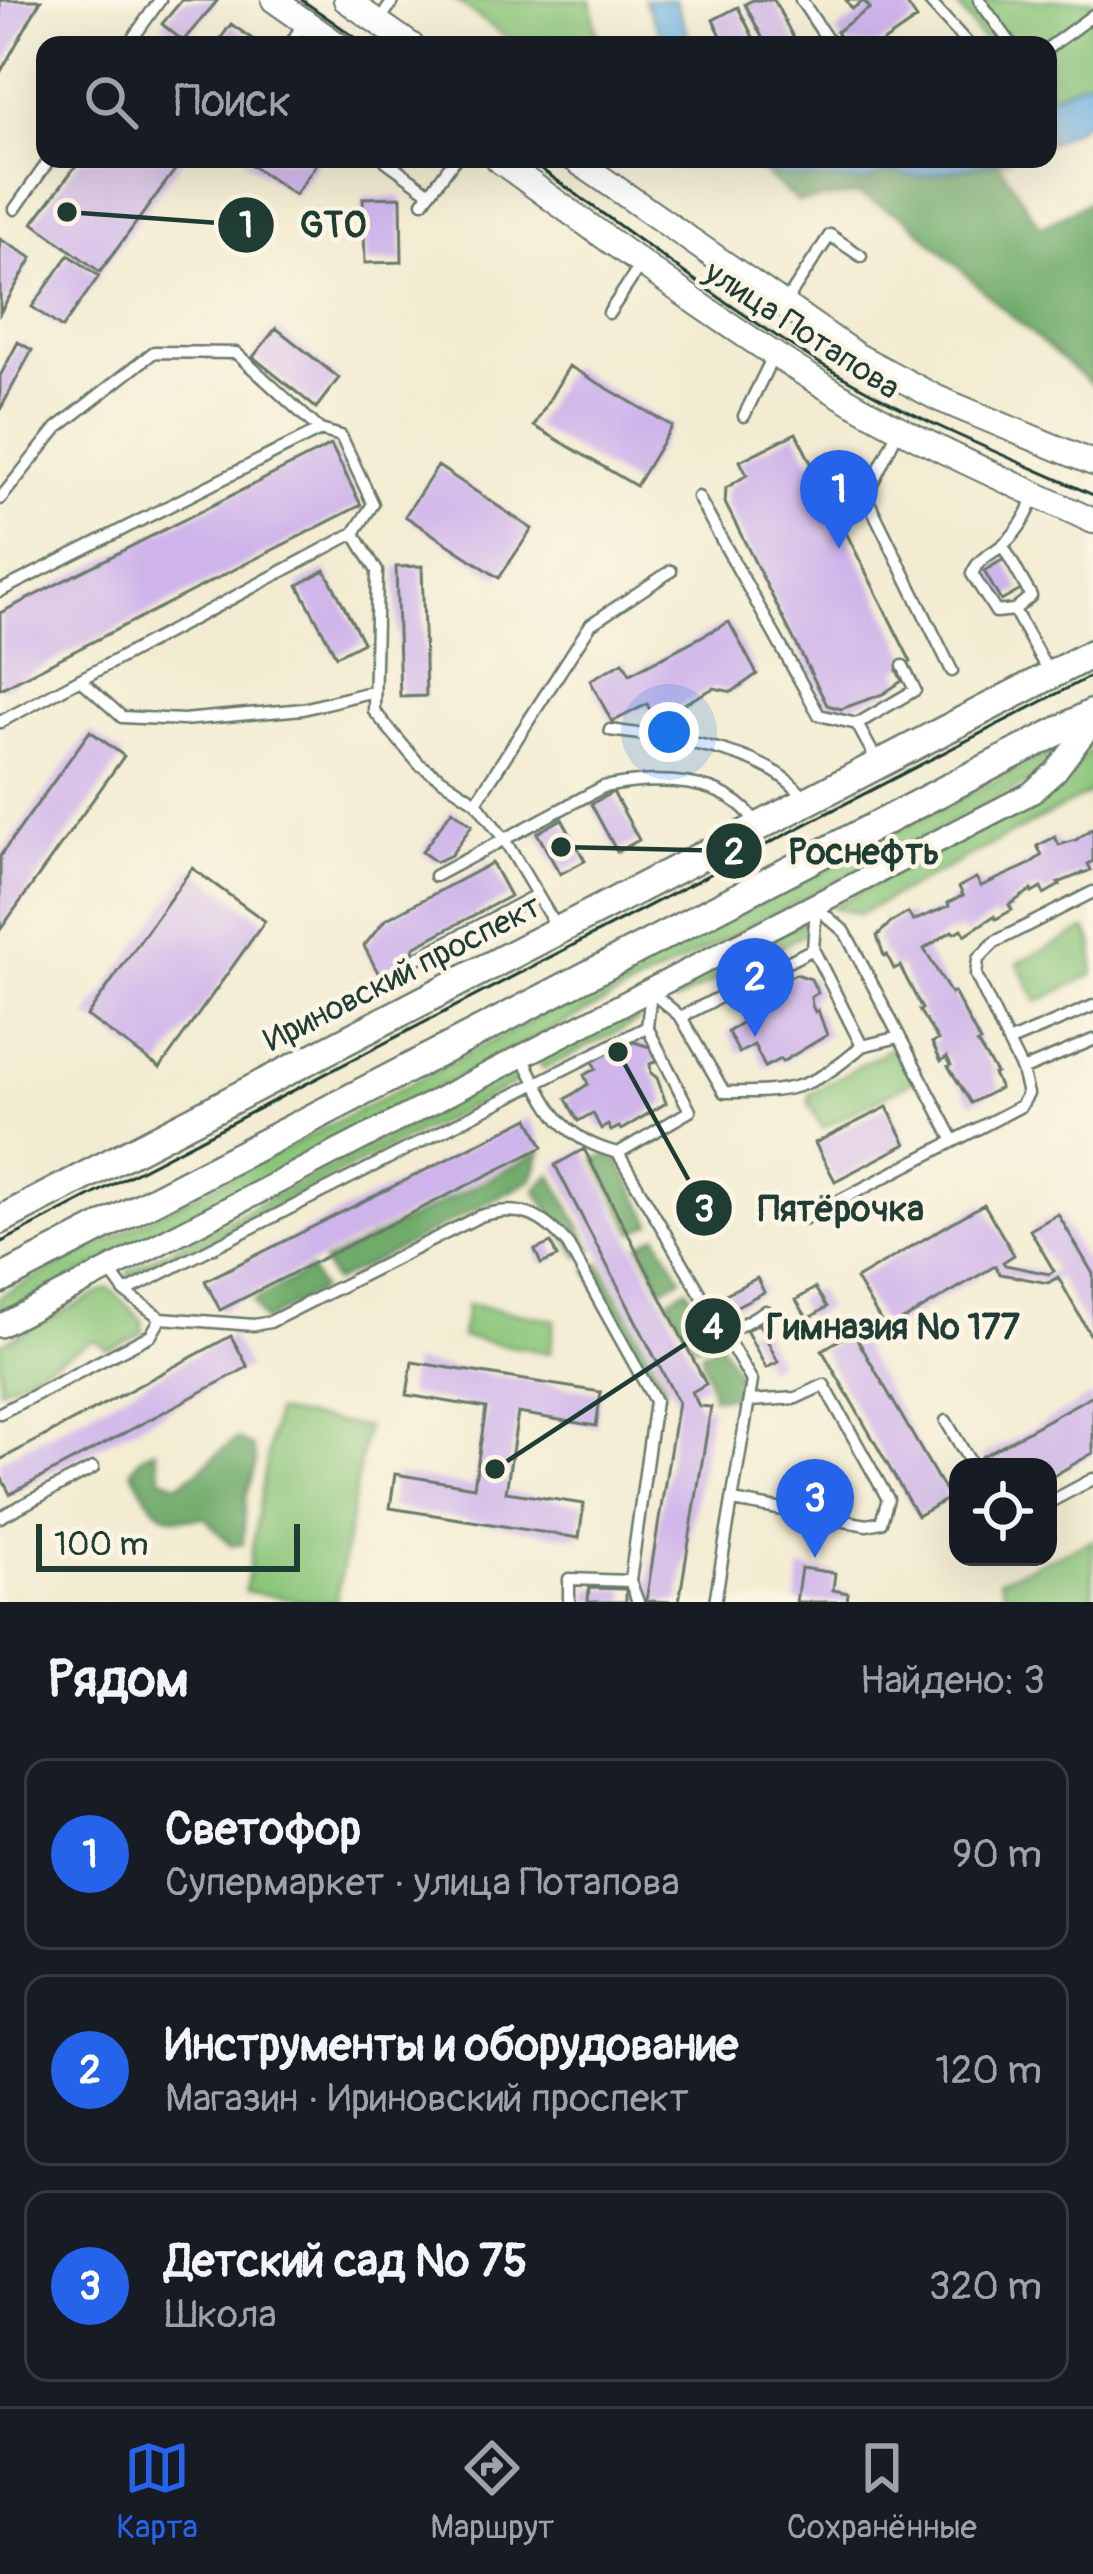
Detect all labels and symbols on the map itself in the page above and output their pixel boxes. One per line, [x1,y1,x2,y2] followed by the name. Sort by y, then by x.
[216,189,391,261] callout: GTO
[239,203,253,248] text: 1
[300,203,366,248] text: GTO
[696,251,908,409] street label: улица Потапова
[800,450,878,549] pin: 1
[639,702,699,762] your location
[704,815,963,887] callout: Роснефть
[724,830,744,875] text: 2
[788,830,940,875] text: Роснефть
[257,886,548,1061] street label: Ириновский проспект
[716,938,794,1037] pin: 2
[674,1172,948,1244] callout: Пятёрочка
[694,1187,714,1232] text: 3
[758,1187,924,1232] text: Пятёрочка
[683,1290,1044,1362] callout: Гимназия № 177
[703,1305,724,1350] text: 4
[766,1305,1020,1350] text: Гимназия № 177
[776,1459,854,1558] pin: 3
[36,1518,300,1571] scale bar

